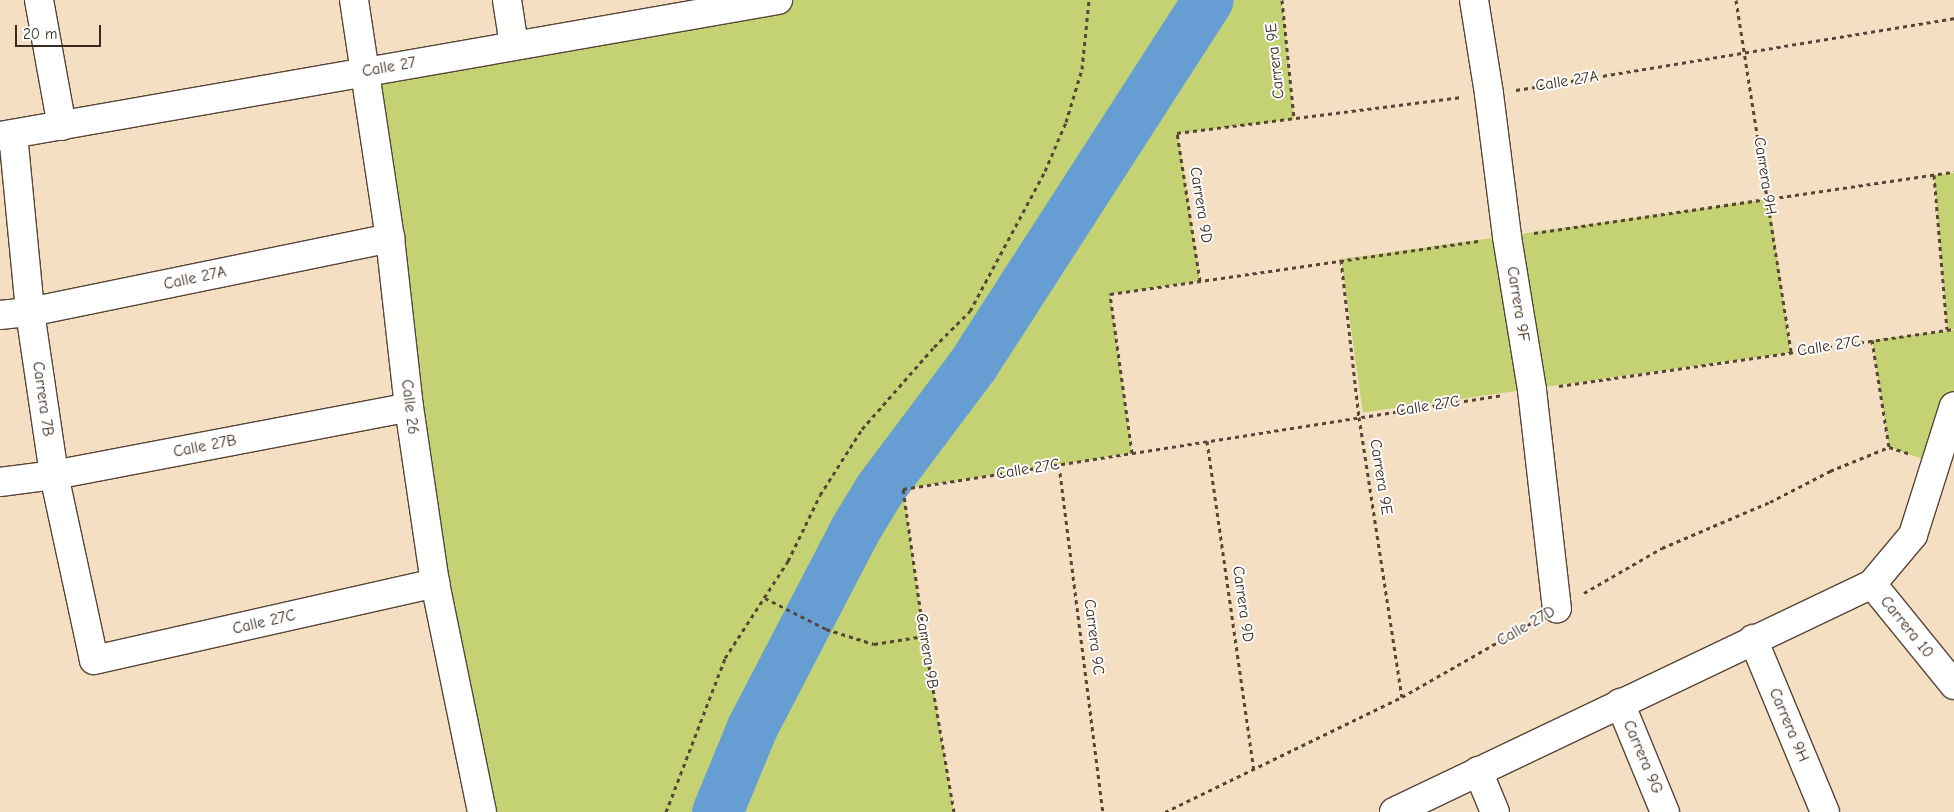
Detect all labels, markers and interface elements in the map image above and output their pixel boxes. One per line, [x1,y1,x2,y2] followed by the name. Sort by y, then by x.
[18,15,104,47] scale bar
[1261,22,1289,100] street label: Carrera 9E
[23,25,57,43] text: 20 m
[361,53,417,81] street label: Calle 27
[1534,67,1600,95] street label: Calle 27A
[1749,136,1781,216] street label: Carrera 9H
[1186,166,1216,244] street label: Carrera 9D
[162,262,228,294] street label: Calle 27A
[1503,265,1533,343] street label: Carrera 9F
[1796,331,1862,361] street label: Calle 27C
[28,360,58,438] street label: Carrera 7B
[397,378,423,436] street label: Calle 26
[1395,391,1461,421] street label: Calle 27C
[172,430,238,462] street label: Calle 27B
[1366,438,1396,516] street label: Carrera 9E
[995,454,1061,484] street label: Calle 27C
[1228,565,1258,643] street label: Carrera 9D
[1876,592,1938,662] street label: Carrera 10
[1080,598,1108,676] street label: Carrera 9C
[1493,602,1559,650] street label: Calle 27D
[231,605,297,639] street label: Calle 27C
[912,612,942,690] street label: Carrera 9B
[1765,685,1813,765] street label: Carrera 9H
[1619,717,1667,797] street label: Carrera 9G

